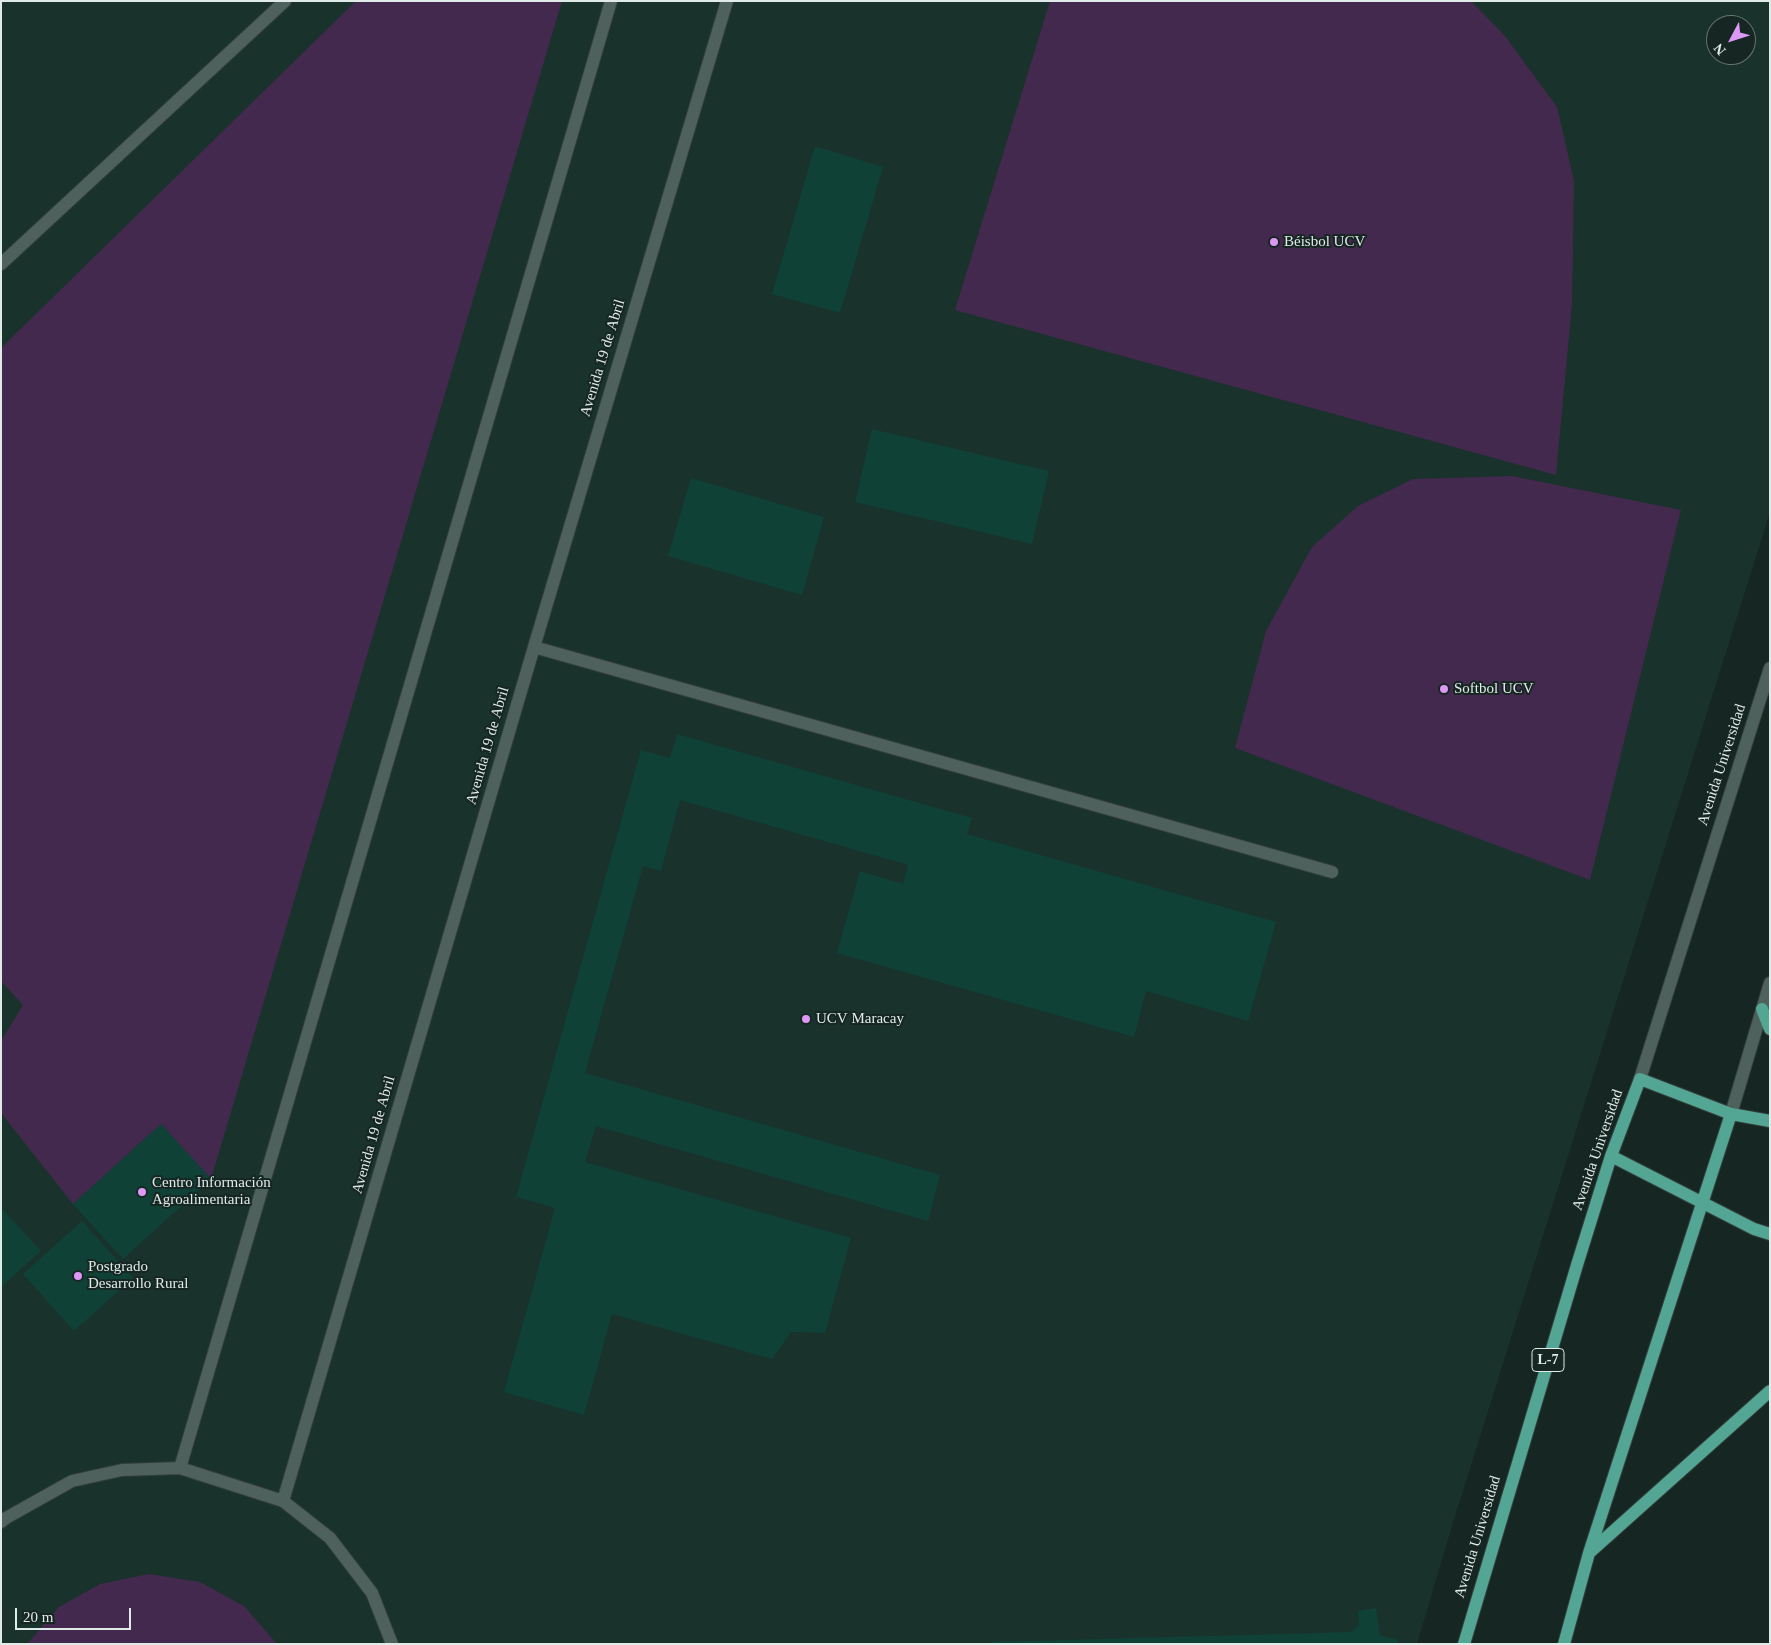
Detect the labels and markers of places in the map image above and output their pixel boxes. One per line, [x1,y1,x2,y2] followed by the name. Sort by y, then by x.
[1284,233,1365,251] place label: Béisbol UCV
[1268,236,1280,248] marker: Béisbol UCV
[1454,680,1534,698] place label: Softbol UCV
[1438,683,1450,695] marker: Softbol UCV
[816,1010,904,1028] place label: UCV Maracay
[800,1013,812,1025] marker: UCV Maracay
[152,1174,271,1209] place label: Centro Información Agroalimentaria
[136,1186,148,1198] marker: Centro Información Agroalimentaria
[88,1258,188,1293] place label: Postgrado Desarrollo Rural
[72,1270,84,1282] marker: Postgrado Desarrollo Rural

